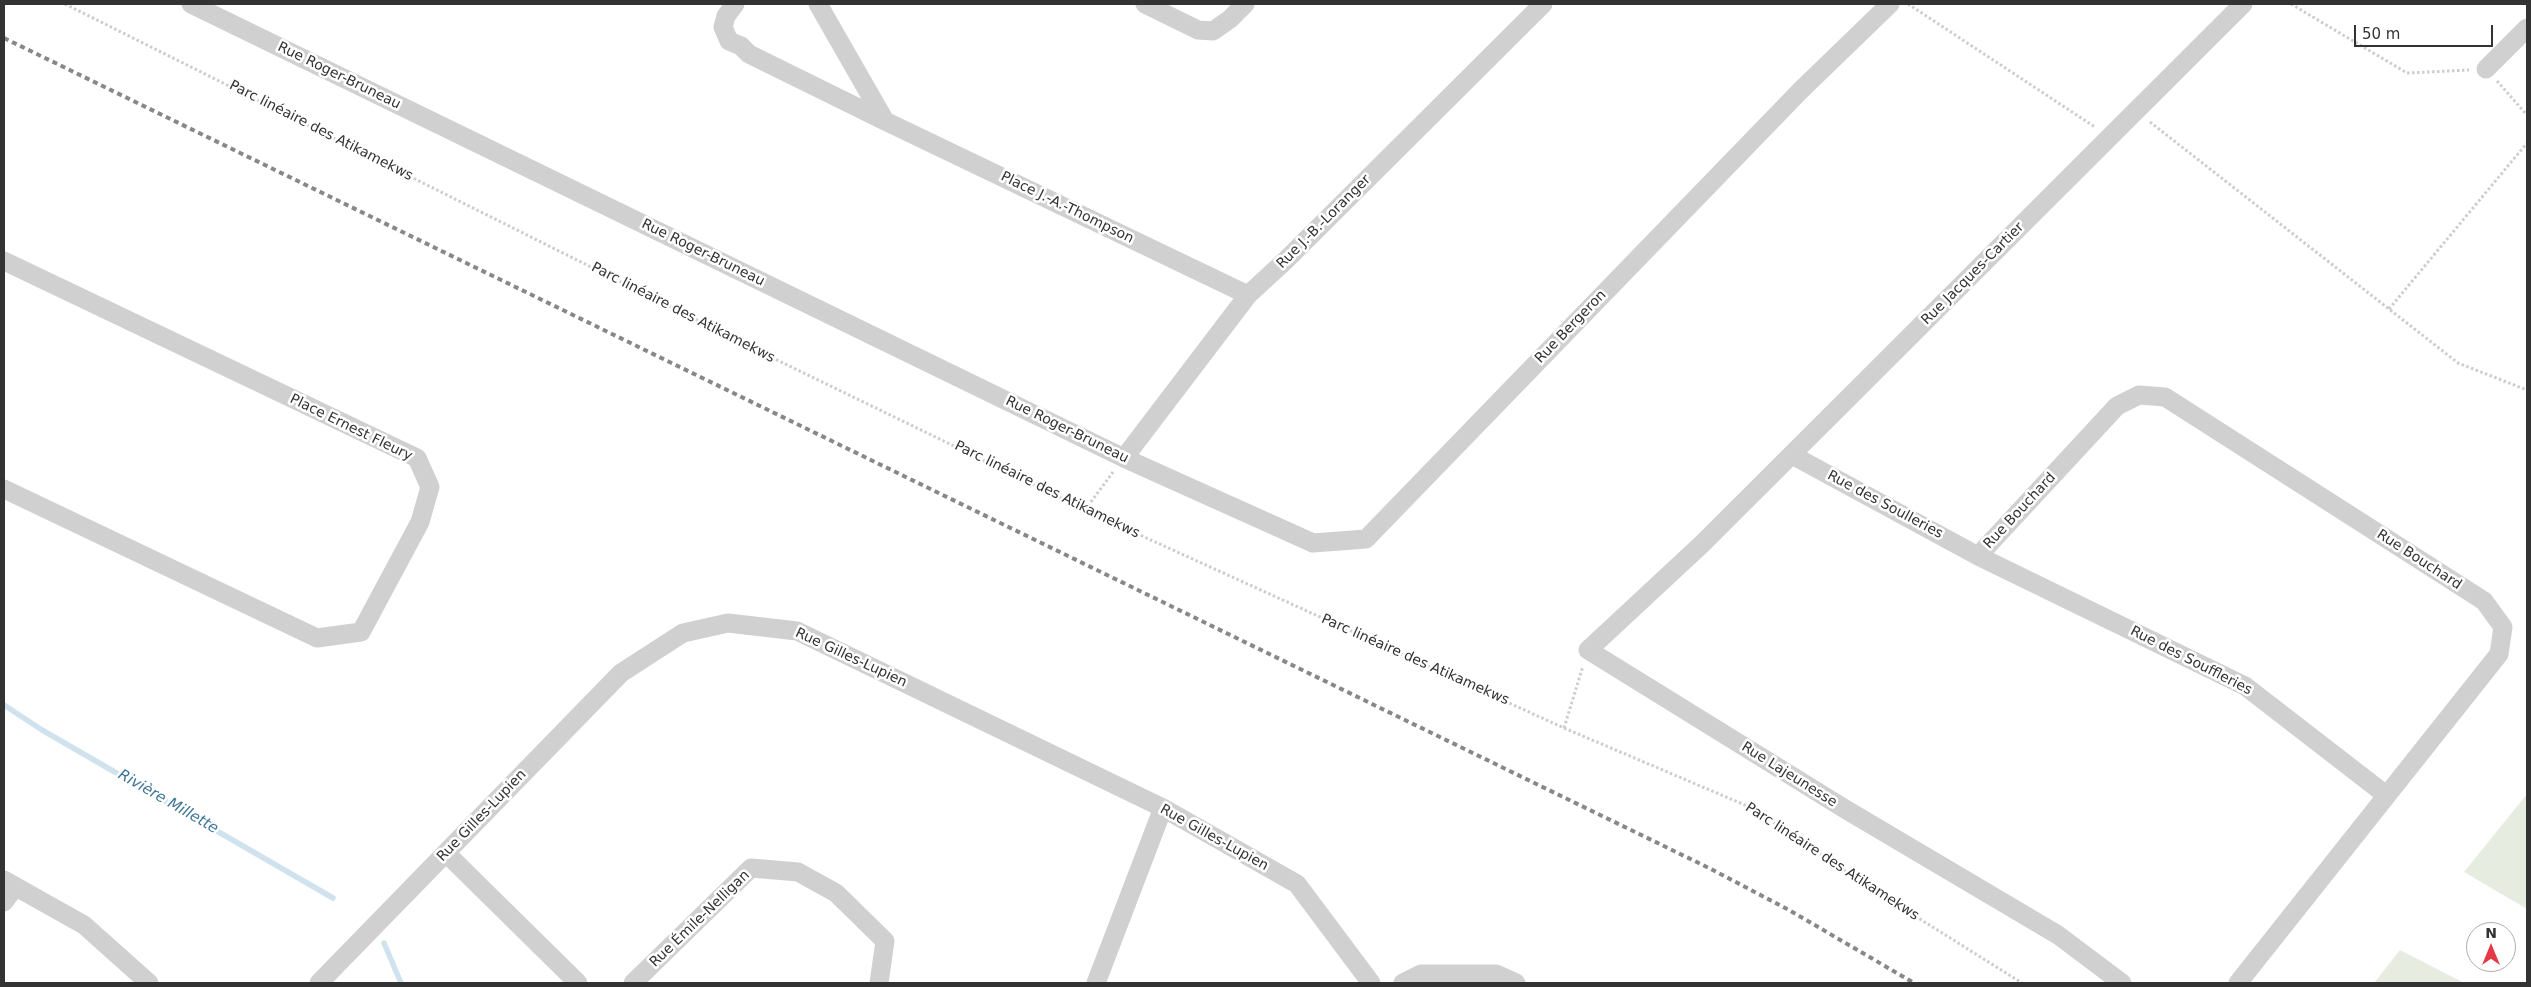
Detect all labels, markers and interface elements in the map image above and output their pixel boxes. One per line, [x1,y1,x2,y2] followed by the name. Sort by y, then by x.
[2356,15,2495,47] scale bar
[2362,25,2400,43] text: 50 m
[275,39,403,113] street label: Rue Roger-Bruneau
[226,77,416,185] street label: Parc linéaire des Atikamekws
[998,168,1136,248] street label: Place J.-A.-Thompson
[1274,172,1374,272] street label: Rue J.-B.-Loranger
[639,216,767,290] street label: Rue Roger-Bruneau
[1918,219,2028,329] street label: Rue Jacques-Cartier
[588,259,778,367] street label: Parc linéaire des Atikamekws
[1532,287,1610,367] street label: Rue Bergeron
[287,391,415,465] street label: Place Ernest Fleury
[1003,393,1131,467] street label: Rue Roger-Bruneau
[952,438,1142,542] street label: Parc linéaire des Atikamekws
[1824,467,1946,543] street label: Rue des Soulleries
[1981,470,2059,552] street label: Rue Bouchard
[2373,526,2465,594] street label: Rue Bouchard
[1319,611,1511,709] street label: Parc linéaire des Atikamekws
[2127,623,2255,699] street label: Rue des Souffleries
[793,625,909,691] street label: Rue Gilles-Lupien
[1738,739,1840,811] street label: Rue Lajeunesse
[115,766,221,838] water label: Rivière Millette
[434,767,530,865] street label: Rue Gilles-Lupien
[1742,799,1922,925] street label: Parc linéaire des Atikamekws
[1157,801,1271,875] street label: Rue Gilles-Lupien
[647,867,753,971] street label: Rue Émile-Nelligan
[2466,922,2516,972] north arrow
[2485,925,2497,941] text: N

